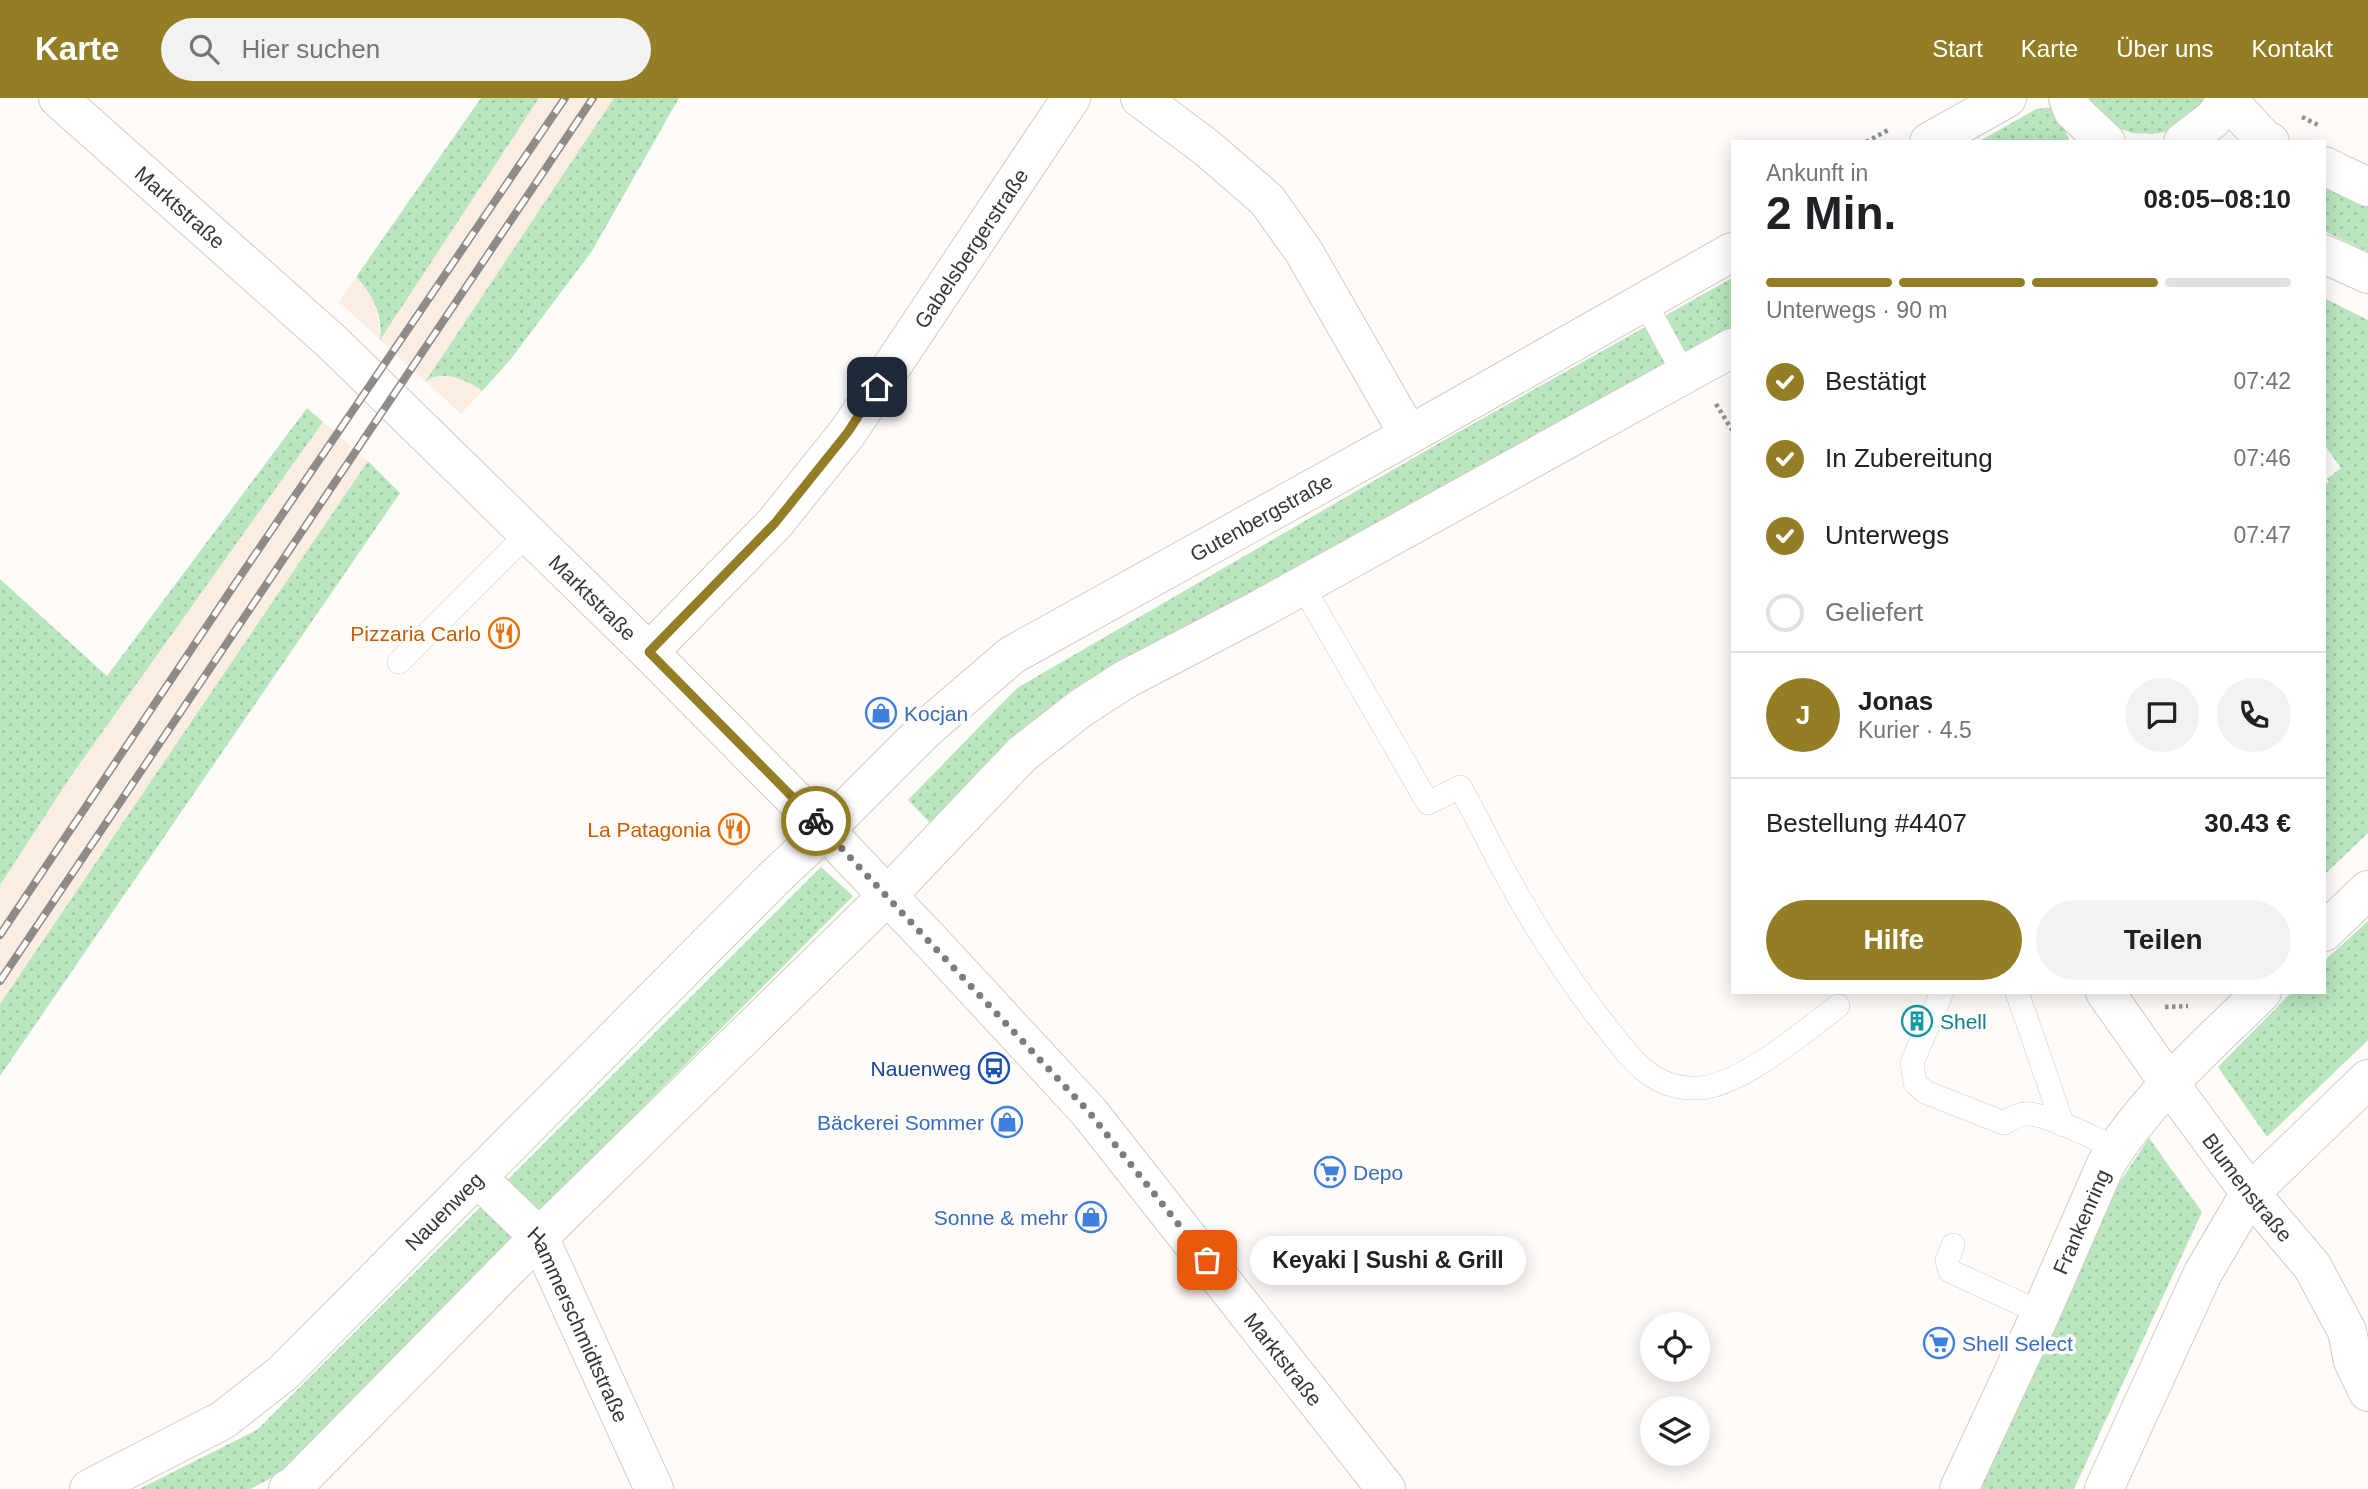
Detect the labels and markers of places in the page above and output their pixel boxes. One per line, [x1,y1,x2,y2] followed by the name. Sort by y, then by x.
[847,357,907,417] pin
[487,616,521,650] restaurant icon: Pizzaria Carlo
[350,622,481,645] place label: Pizzaria Carlo
[864,696,898,730] shop icon: Kocjan
[904,702,968,725] place label: Kocjan
[717,812,751,846] restaurant icon: La Patagonia
[587,818,711,841] place label: La Patagonia
[1900,1004,1934,1038] building icon: Shell
[1940,1010,1987,1033] place label: Shell
[977,1051,1011,1085] bus stop icon: Nauenweg
[871,1057,971,1080] place label: Nauenweg
[990,1105,1024,1139] shop icon: Bäckerei Sommer
[817,1111,984,1134] place label: Bäckerei Sommer
[1313,1155,1347,1189] supermarket icon: Depo
[1353,1161,1403,1184] place label: Depo
[1074,1200,1108,1234] shop icon: Sonne & mehr
[934,1206,1068,1229] place label: Sonne & mehr
[1177,1230,1237,1290] pin
[1249,1236,1526,1284] callout: Keyaki | Sushi & Grill
[1922,1326,1956,1360] supermarket icon: Shell Select
[1962,1332,2073,1355] place label: Shell Select

